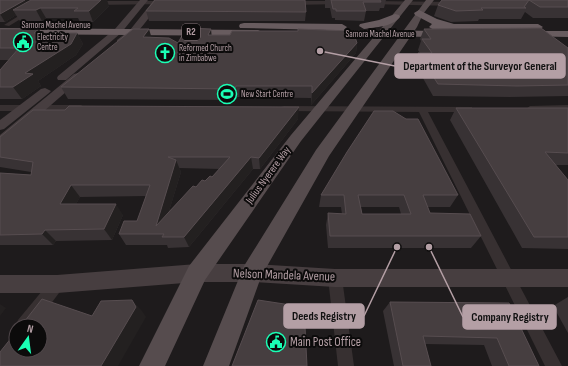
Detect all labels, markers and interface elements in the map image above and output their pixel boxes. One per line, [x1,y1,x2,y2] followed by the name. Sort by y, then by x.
[21,20,91,31] street label: Samora Machel Avenue
[182,24,200,40] road number: R2
[345,29,415,40] street label: Samora Machel Avenue
[12,31,34,53] public building icon: Electricity Centre
[37,32,69,53] place label: Electricity Centre
[154,42,176,64] church icon: Reformed Church in Zimbabwe
[179,43,232,64] place label: Reformed Church in Zimbabwe
[395,54,565,78] callout: Department of the Surveyor General
[403,59,557,74] text: Department of the Surveyor General
[216,83,238,105] sports icon: New Start Centre
[241,89,294,100] place label: New Start Centre
[242,143,294,207] street label: Julius Nyerere Way
[233,265,335,285] street label: Nelson Mandela Avenue
[284,304,364,328] callout: Deeds Registry
[463,305,556,329] callout: Company Registry
[292,309,356,324] text: Deeds Registry
[471,310,549,325] text: Company Registry
[8,318,48,358] north arrow
[26,322,35,336] text: N
[265,331,287,353] public building icon: Main Post Office
[290,334,361,350] place label: Main Post Office

